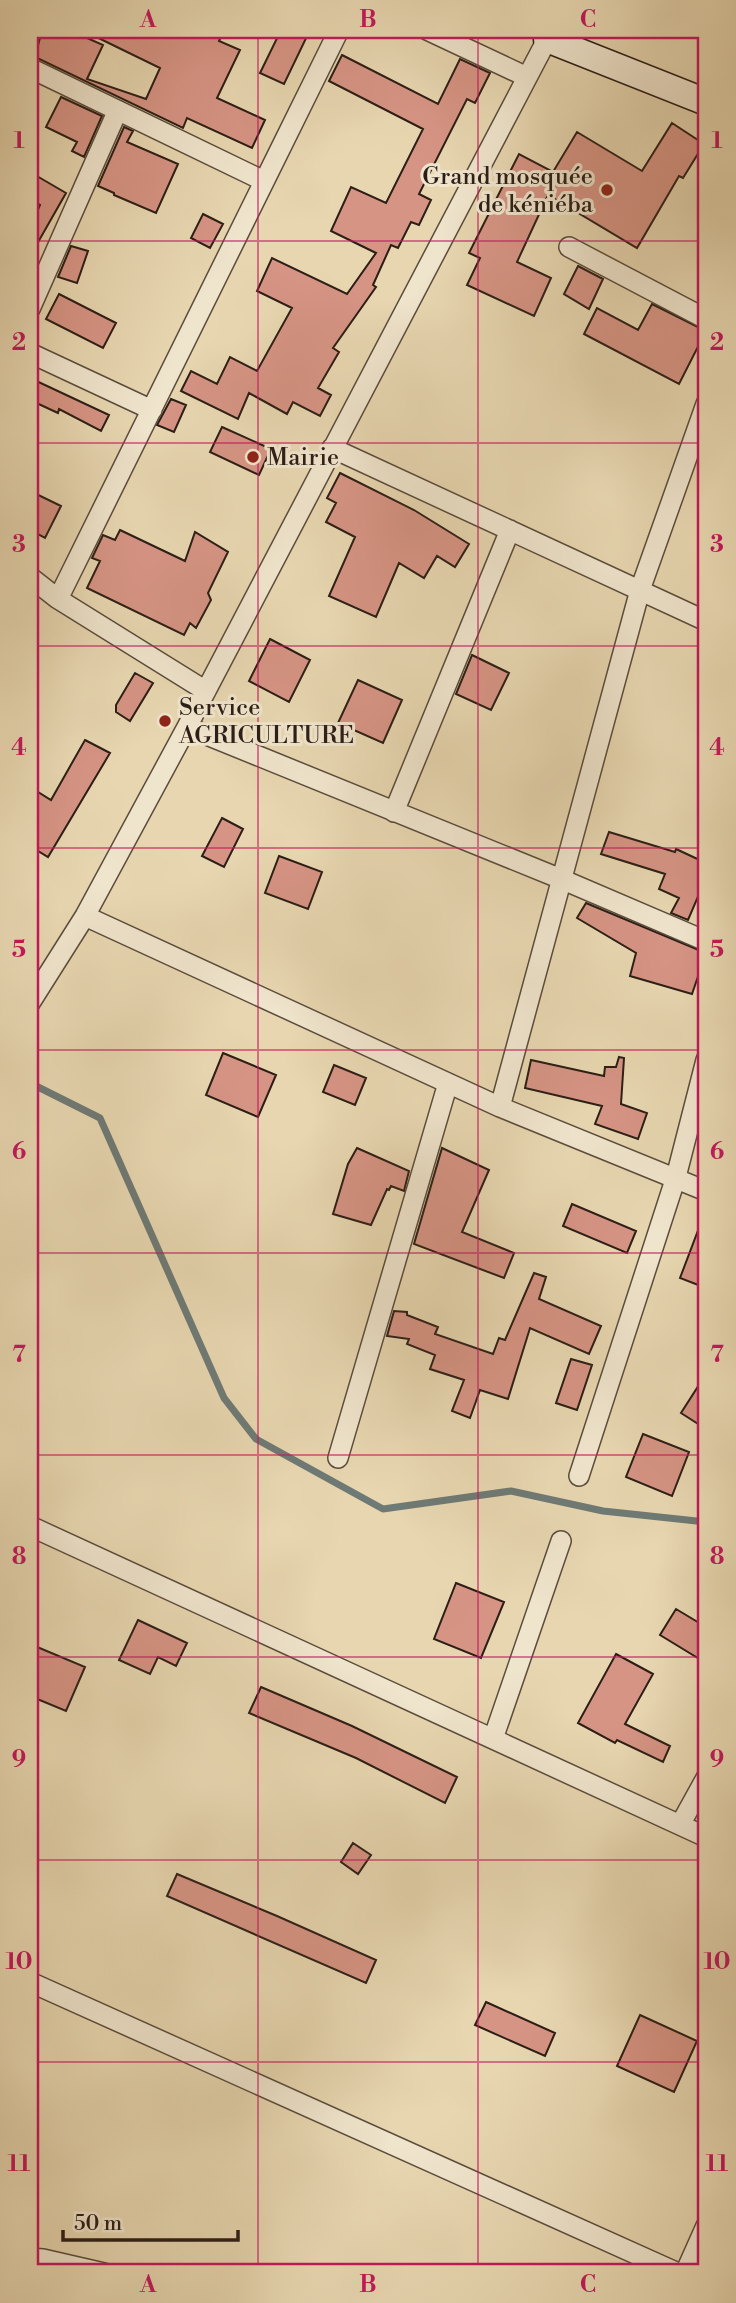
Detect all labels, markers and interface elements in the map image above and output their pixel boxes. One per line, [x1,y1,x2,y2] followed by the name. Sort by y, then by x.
[139,6,157,34] text: A
[359,6,377,34] text: B
[580,6,596,34] text: C
[13,127,25,155] text: 1
[711,127,723,155] text: 1
[422,162,594,220] place label: Grand mosquée de kéniéba
[599,182,615,198] marker: Grand mosquée de kéniéba
[12,329,26,357] text: 2
[710,329,724,357] text: 2
[267,443,339,473] place label: Mairie
[245,449,261,465] marker: Mairie
[12,531,26,559] text: 3
[710,531,724,559] text: 3
[178,693,354,751] place label: Service AGRICULTURE
[157,713,173,729] marker: Service AGRICULTURE
[11,734,27,762] text: 4
[709,734,725,762] text: 4
[12,936,26,964] text: 5
[710,936,724,964] text: 5
[12,1138,26,1166] text: 6
[710,1138,724,1166] text: 6
[12,1341,26,1369] text: 7
[710,1341,724,1369] text: 7
[12,1543,26,1571] text: 8
[710,1543,724,1571] text: 8
[12,1746,26,1774] text: 9
[710,1746,724,1774] text: 9
[5,1948,33,1976] text: 10
[703,1948,731,1976] text: 10
[8,2150,30,2178] text: 11
[706,2150,728,2178] text: 11
[63,2198,238,2242] scale bar
[74,2211,122,2237] text: 50 m
[139,2271,157,2299] text: A
[359,2271,377,2299] text: B
[580,2271,596,2299] text: C

